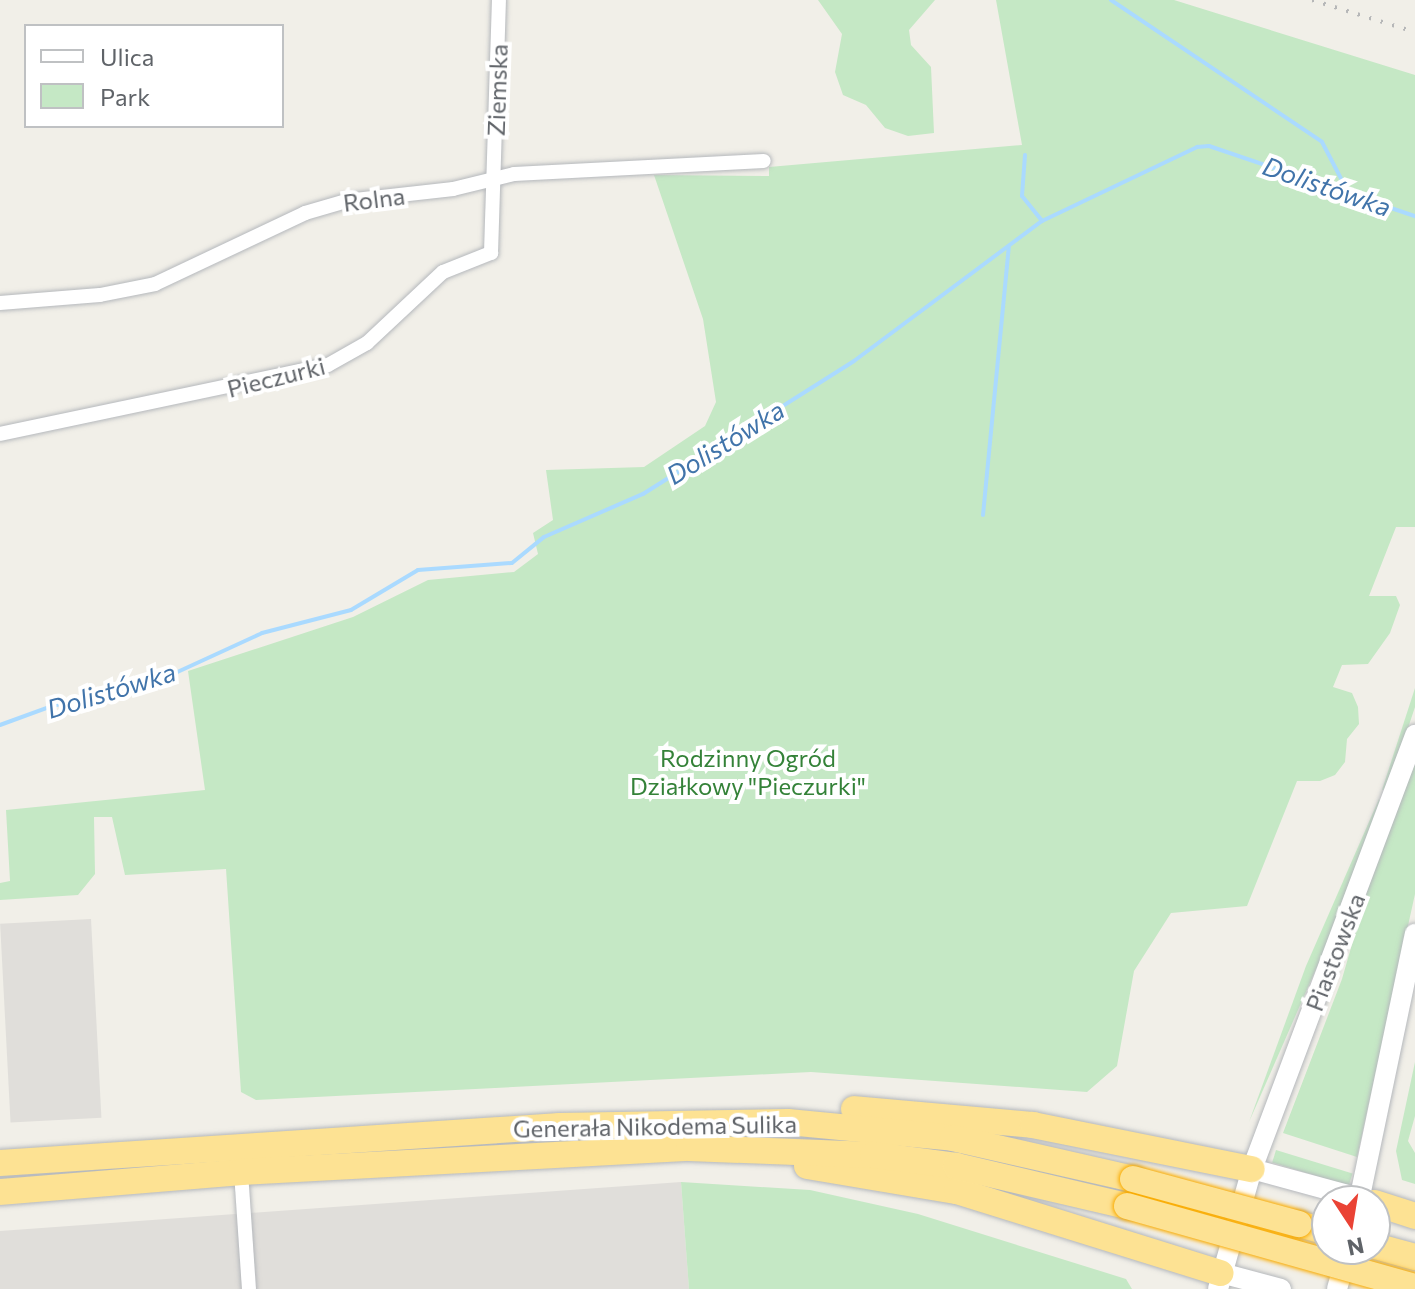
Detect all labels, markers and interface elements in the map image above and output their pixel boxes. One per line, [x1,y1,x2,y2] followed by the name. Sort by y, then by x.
[24,24,284,128] legend
[100,42,154,71] text: Ulica
[481,43,513,137] street label: Ziemska
[100,82,150,111] text: Park
[1259,150,1395,222] water label: Dolistówka
[341,181,407,217] street label: Rolna
[224,351,328,403] street label: Pieczurki
[660,393,790,491] water label: Dolistówka
[43,656,179,724] water label: Dolistówka
[630,744,866,800] park label: Rodzinny Ogród Działkowy "Pieczurki"
[1299,889,1371,1015] street label: Piastowska
[513,1109,797,1143] street label: Generała Nikodema Sulika
[1311,1185,1391,1265] north arrow
[1345,1232,1367,1262] text: N

